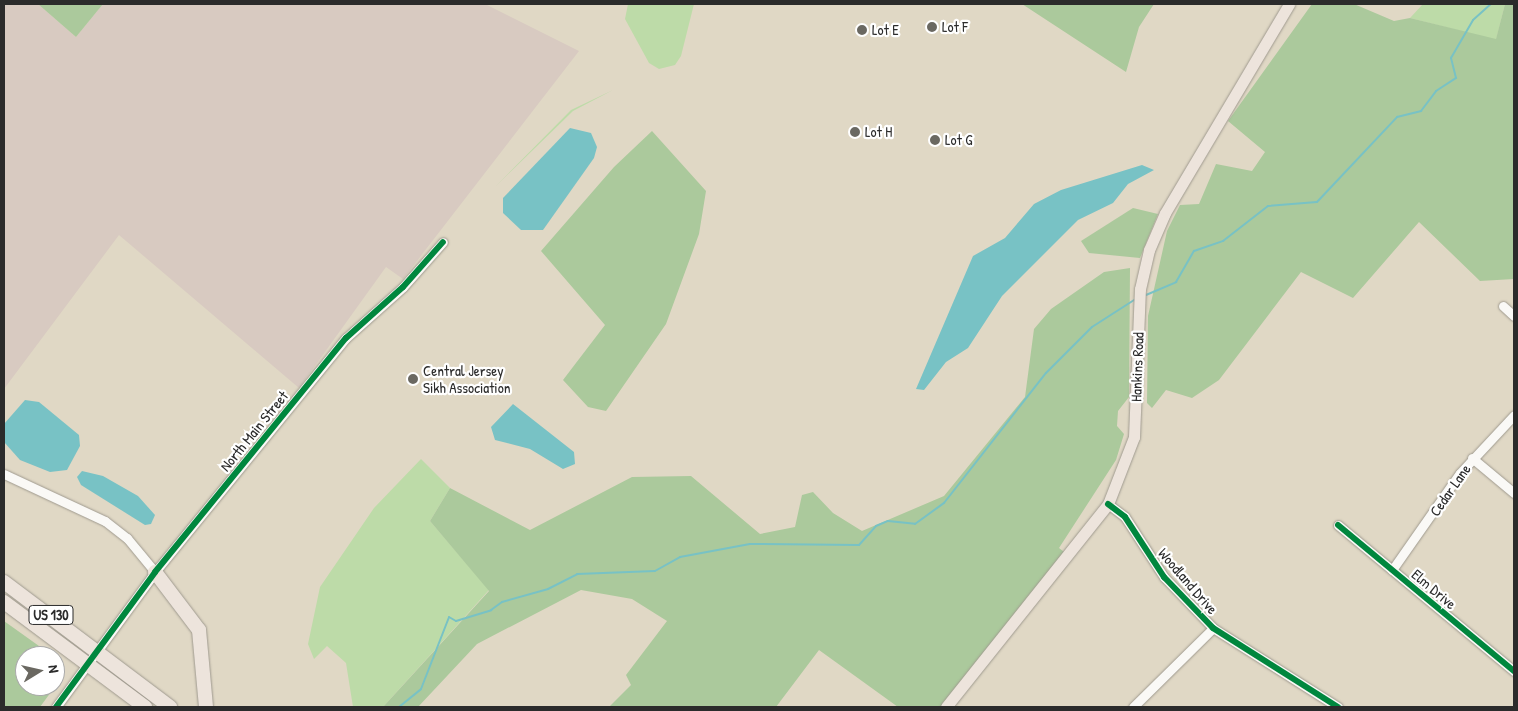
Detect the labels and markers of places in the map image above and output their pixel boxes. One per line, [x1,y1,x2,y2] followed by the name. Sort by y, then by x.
[942,18,968,36] place label: Lot F
[872,21,899,39] place label: Lot E
[926,21,938,33] marker: Lot F
[856,24,868,36] marker: Lot E
[865,123,892,141] place label: Lot H
[849,126,861,138] marker: Lot H
[945,131,972,149] place label: Lot G
[929,134,941,146] marker: Lot G
[423,361,511,396] place label: Central Jersey Sikh Association
[407,373,419,385] marker: Central Jersey Sikh Association

